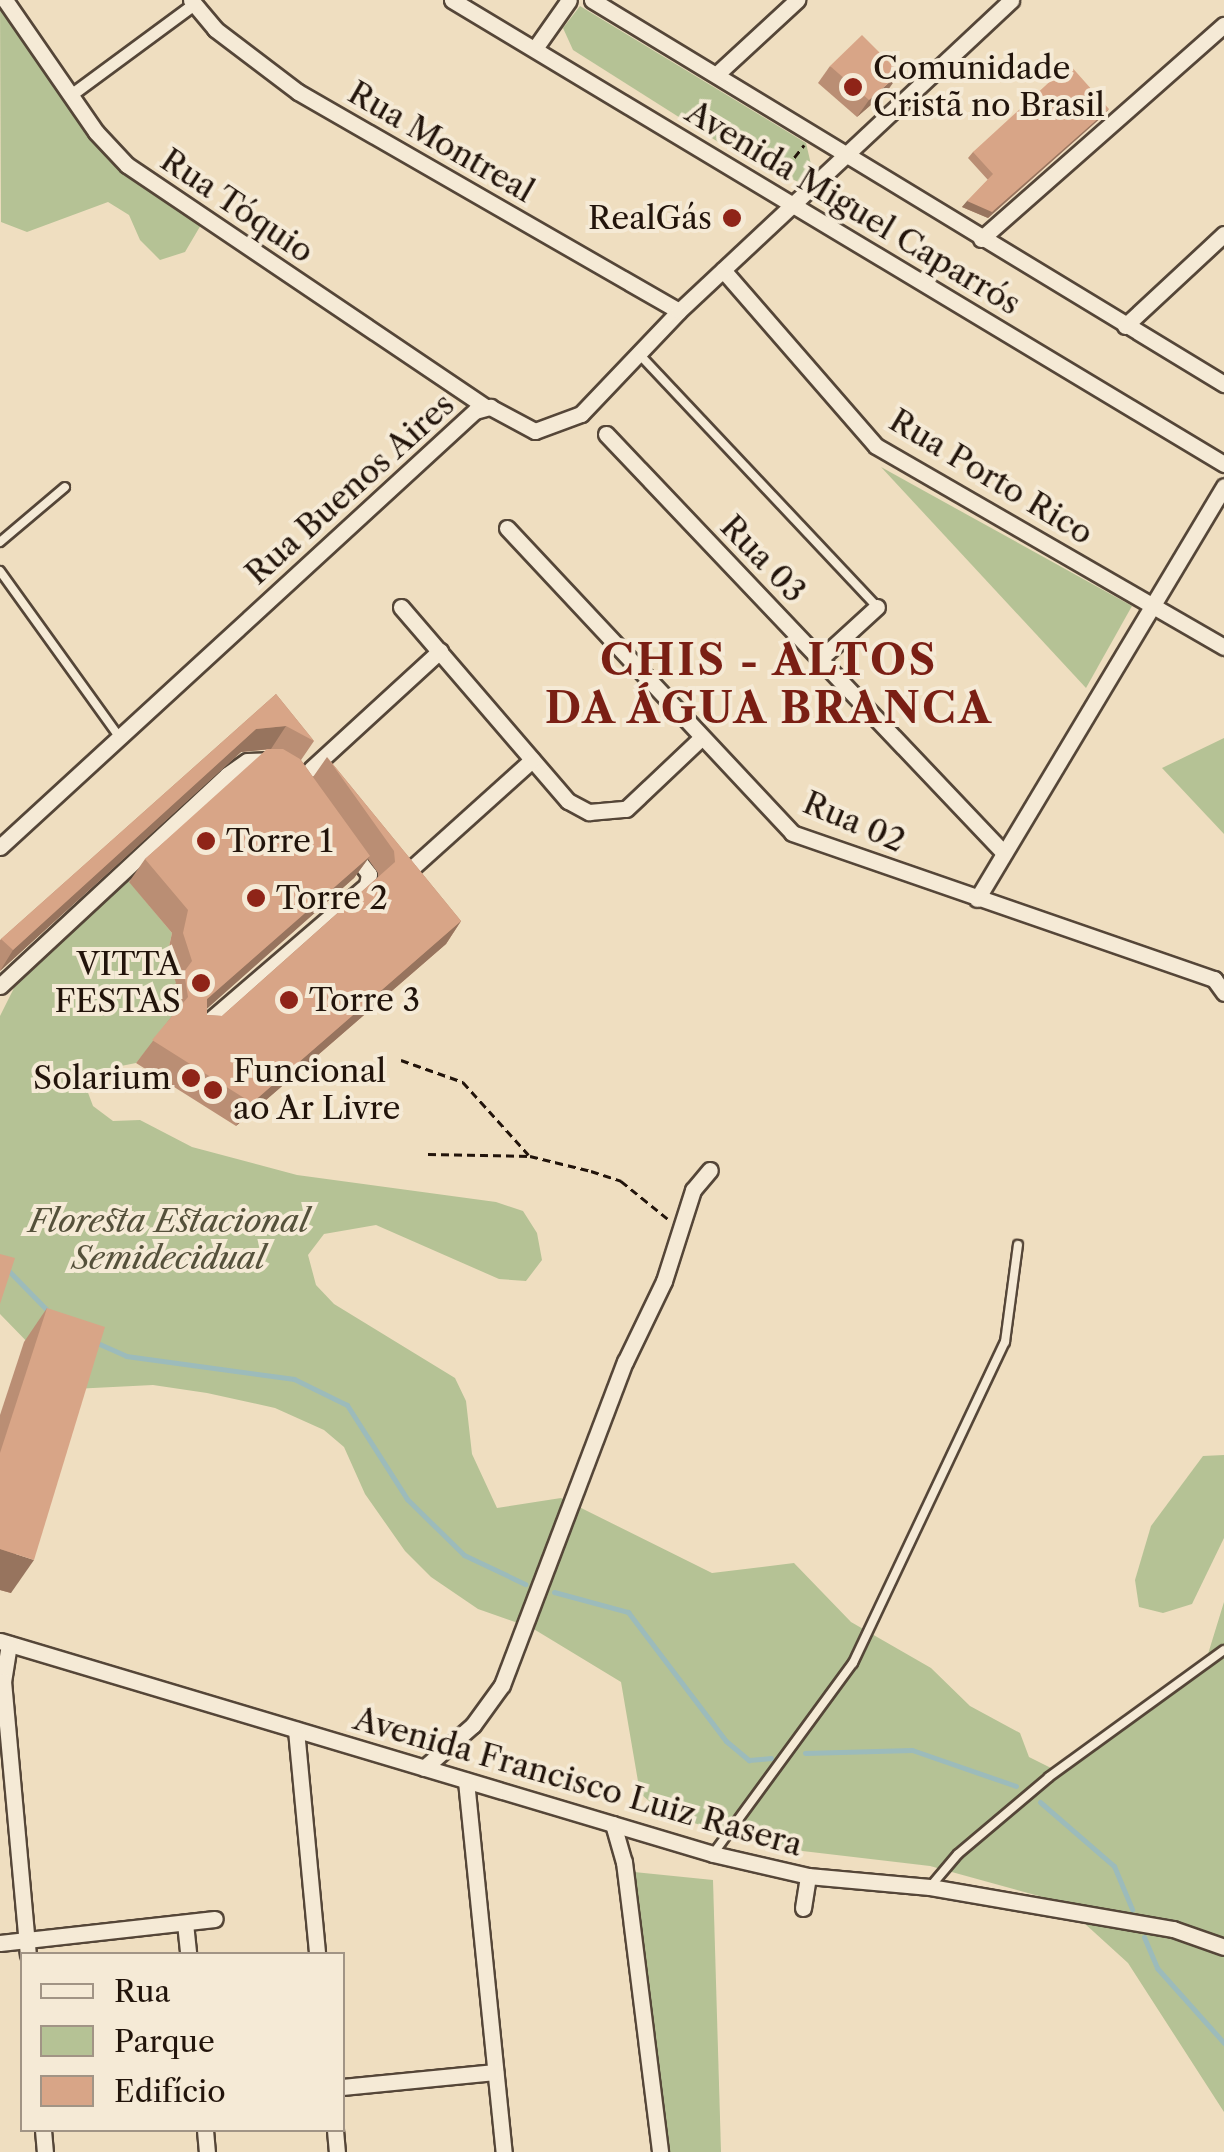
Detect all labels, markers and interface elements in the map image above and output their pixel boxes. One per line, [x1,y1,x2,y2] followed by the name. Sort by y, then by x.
[873,50,1105,125] place label: Comunidade Cristã no Brasil
[341,73,541,211] street label: Rua Montreal
[842,76,864,98] marker: Comunidade Cristã no Brasil
[679,93,1027,323] street label: Avenida Miguel Caparrós
[153,140,321,272] street label: Rua Tóquio
[588,199,712,237] place label: RealGás
[721,207,743,229] marker: RealGás
[237,385,463,593] street label: Rua Buenos Aires
[882,401,1100,553] street label: Rua Porto Rico
[712,507,814,611] street label: Rua 03
[542,635,996,734] district label: CHIS - ALTOS DA ÁGUA BRANCA
[797,783,911,861] street label: Rua 02
[226,822,333,860] place label: Torre 1
[195,830,217,852] marker: Torre 1
[276,879,388,917] place label: Torre 2
[245,887,267,909] marker: Torre 2
[55,946,181,1021] place label: VITTA FESTAS
[190,972,212,994] marker: VITTA FESTAS
[309,981,420,1019] place label: Torre 3
[278,989,300,1011] marker: Torre 3
[233,1053,402,1128] place label: Funcional ao Ar Livre
[33,1059,171,1097] place label: Solarium
[180,1067,202,1089] marker: Solarium
[202,1079,224,1101] marker: Funcional ao Ar Livre
[29,1203,309,1278] park label: Floresta Estacional Semidecidual
[349,1699,807,1865] street label: Avenida Francisco Luiz Rasera
[20,1952,345,2132] legend
[114,1973,170,2010] text: Rua
[114,2023,215,2060] text: Parque
[114,2073,226,2110] text: Edifício

